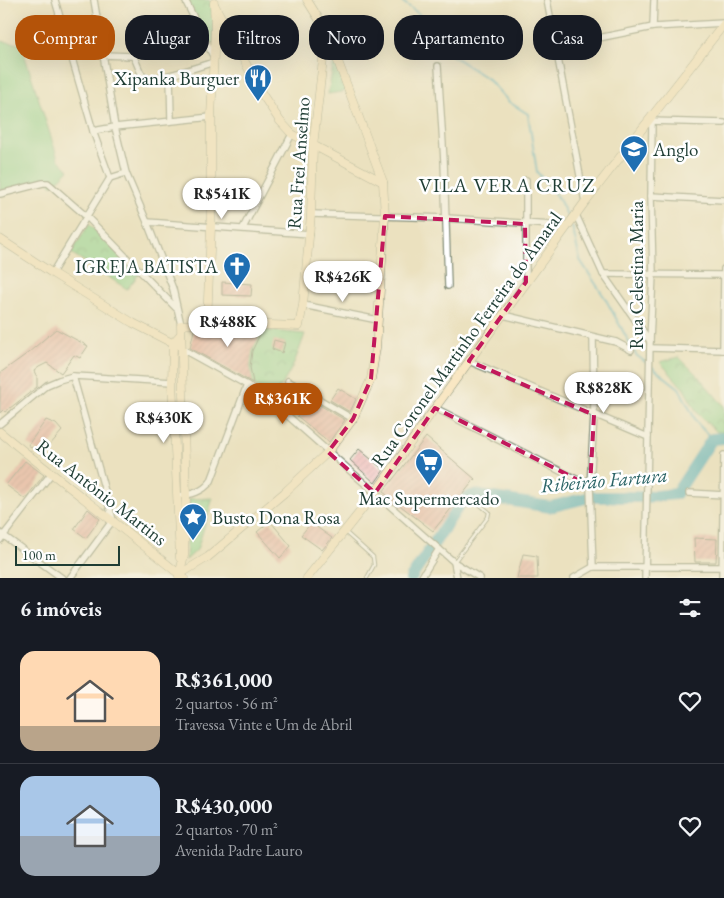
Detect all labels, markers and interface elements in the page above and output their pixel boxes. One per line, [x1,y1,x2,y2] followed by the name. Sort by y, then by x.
[15,15,115,60] chip: Comprar
[125,15,209,60] chip: Alugar
[219,15,299,60] chip: Filtros
[309,15,384,60] chip: Novo
[394,15,523,60] chip: Apartamento
[533,15,602,60] chip: Casa
[243,63,273,102] restaurant icon: Xipanka Burguer
[113,66,240,91] place label: Xipanka Burguer
[281,96,316,230] street label: Rua Frei Anselmo
[619,134,649,173] school or university icon: Anglo
[652,137,698,162] place label: Anglo
[419,172,595,198] district label: VILA VERA CRUZ
[181,178,263,220] pin: R$541K
[193,183,251,204] text: R$541K
[624,200,649,349] street label: Rua Celestina Maria
[365,206,568,472] street label: Rua Coronel Martinho Ferreira do Amaral
[222,251,252,290] church icon: IGREJA BATISTA
[75,254,219,279] place label: IGREJA BATISTA
[302,260,384,303] pin: R$426K
[314,266,372,287] text: R$426K
[187,306,269,348] pin: R$488K
[199,311,257,332] text: R$488K
[563,372,645,414] pin: R$828K
[575,377,633,398] text: R$828K
[242,382,324,425] pin: R$361K
[254,388,312,409] text: R$361K
[123,402,205,444] pin: R$430K
[135,407,193,428] text: R$430K
[31,434,172,551] street label: Rua Antônio Martins
[414,447,444,486] supermarket icon: Mac Supermercado
[539,461,669,499] water label: Ribeirão Fartura
[359,486,499,511] place label: Mac Supermercado
[178,502,208,541] place icon: Busto Dona Rosa
[212,505,341,530] place label: Busto Dona Rosa
[15,543,120,566] scale bar
[22,546,56,564] text: 100 m
[676,594,704,622] icon: filters
[20,595,102,622] text: 6 imóveis
[175,666,272,693] text: R$361,000
[60,671,120,731] icon: home
[676,687,704,715] icon: heart
[175,693,278,714] text: 2 quartos · 56 m²
[175,714,352,735] text: Travessa Vinte e Um de Abril
[175,792,272,819] text: R$430,000
[60,796,120,856] icon: home
[676,812,704,840] icon: heart
[175,819,278,840] text: 2 quartos · 70 m²
[175,840,303,861] text: Avenida Padre Lauro

